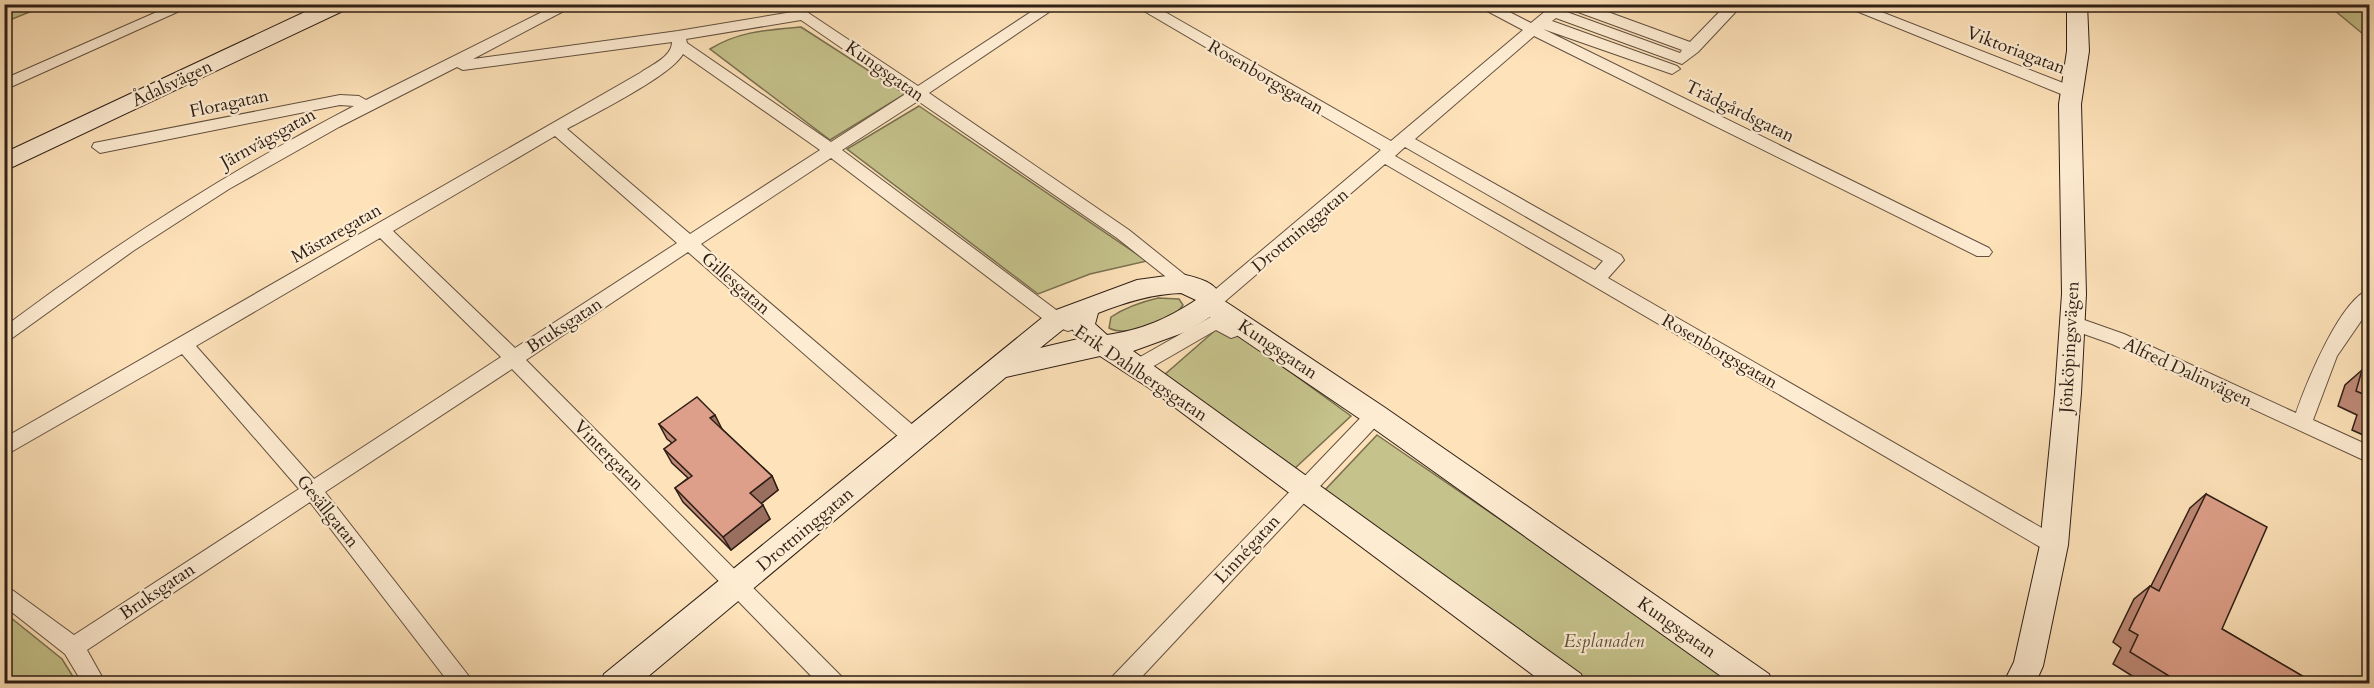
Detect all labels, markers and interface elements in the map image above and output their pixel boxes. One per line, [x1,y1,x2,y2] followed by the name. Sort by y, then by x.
[1963,20,2070,81] street label: Viktoriagatan
[1203,34,1329,121] street label: Rosenborgsgatan
[840,35,930,108] street label: Kungsgatan
[128,54,217,113] street label: Ådalsvägen
[1681,74,1799,149] street label: Trädgårdsgatan
[187,83,272,124] street label: Floragatan
[213,102,321,176] street label: Järnvägsgatan
[1247,182,1355,278] street label: Drottninggatan
[286,197,387,269] street label: Mästaregatan
[696,246,776,321] street label: Gillesgatan
[2053,280,2085,417] street label: Jönköpingsvägen
[521,291,608,359] street label: Bruksgatan
[1657,308,1783,395] street label: Rosenborgsgatan
[1233,314,1323,386] street label: Kungsgatan
[1069,319,1213,428] street label: Erik Dahlbergsgatan
[2119,332,2257,414] street label: Alfred Dalinvägen
[568,415,650,497] street label: Vintergatan
[290,470,365,554] street label: Gesällgatan
[752,481,860,577] street label: Drottninggatan
[1209,509,1286,589] street label: Linnégatan
[115,557,201,626] street label: Bruksgatan
[1632,591,1722,664] street label: Kungsgatan
[1564,629,1645,654] park label: Esplanaden

